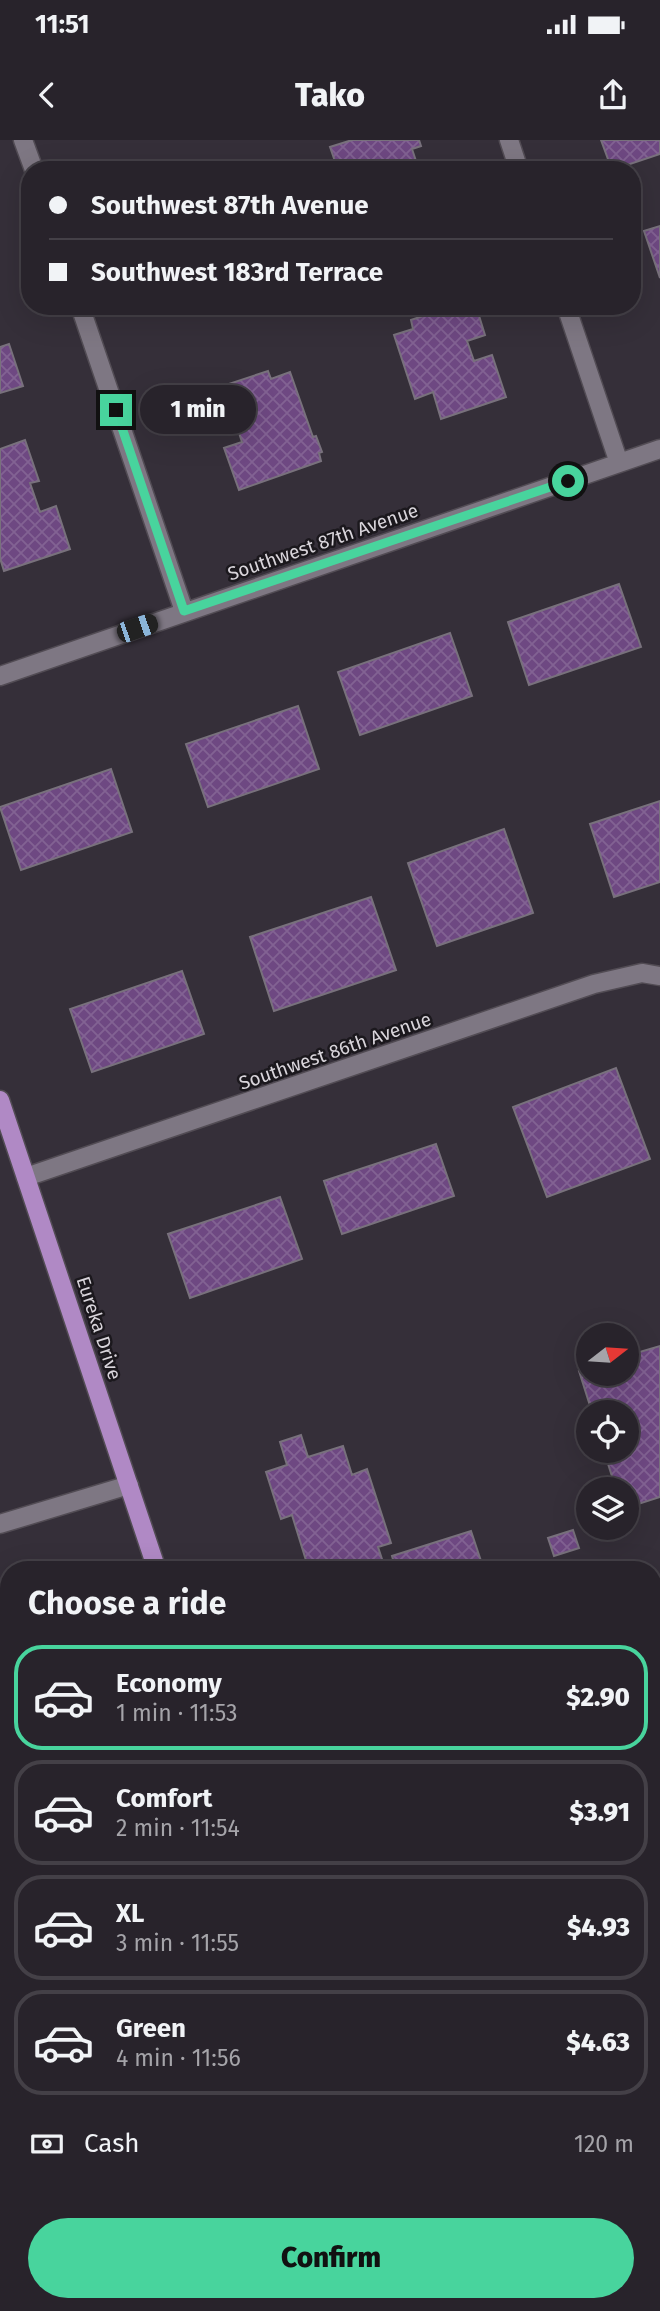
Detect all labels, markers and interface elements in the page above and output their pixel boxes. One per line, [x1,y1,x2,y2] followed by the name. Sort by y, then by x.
[35,9,90,40] text: 11:51
[28,76,66,114] icon: back
[295,76,365,114] text: Tako
[594,76,632,114] icon: share
[91,190,369,221] text: Southwest 87th Avenue
[91,257,383,288] text: Southwest 183rd Terrace
[140,386,256,434] callout: 1 min
[100,394,132,426] route end
[170,395,226,423] text: 1 min
[552,465,584,497] route start
[225,499,421,585] street label: Southwest 87th Avenue
[114,611,161,645] car
[236,1007,434,1095] street label: Southwest 86th Avenue
[71,1273,127,1383] street label: Eureka Drive
[576,1323,639,1386] north arrow
[576,1323,639,1540] map controls
[576,1400,639,1463] button: locate
[576,1477,639,1540] button: layers
[28,1584,226,1622] text: Choose a ride
[32,1666,95,1729] icon: car
[116,1668,222,1699] text: Economy
[566,1682,630,1713] text: $2.90
[116,1699,238,1727] text: 1 min · 11:53
[32,1781,95,1844] icon: car
[116,1783,212,1814] text: Comfort
[570,1797,630,1828] text: $3.91
[116,1814,240,1842] text: 2 min · 11:54
[32,1896,95,1959] icon: car
[116,1898,144,1929] text: XL
[567,1912,630,1943] text: $4.93
[116,1929,239,1957] text: 3 min · 11:55
[32,2011,95,2074] icon: car
[116,2013,186,2044] text: Green
[566,2027,630,2058] text: $4.63
[116,2044,241,2072] text: 4 min · 11:56
[28,2125,66,2163] icon: cash
[84,2128,140,2159] text: Cash
[574,2130,634,2158] text: 120 m
[28,2218,634,2298] button: Confirm

